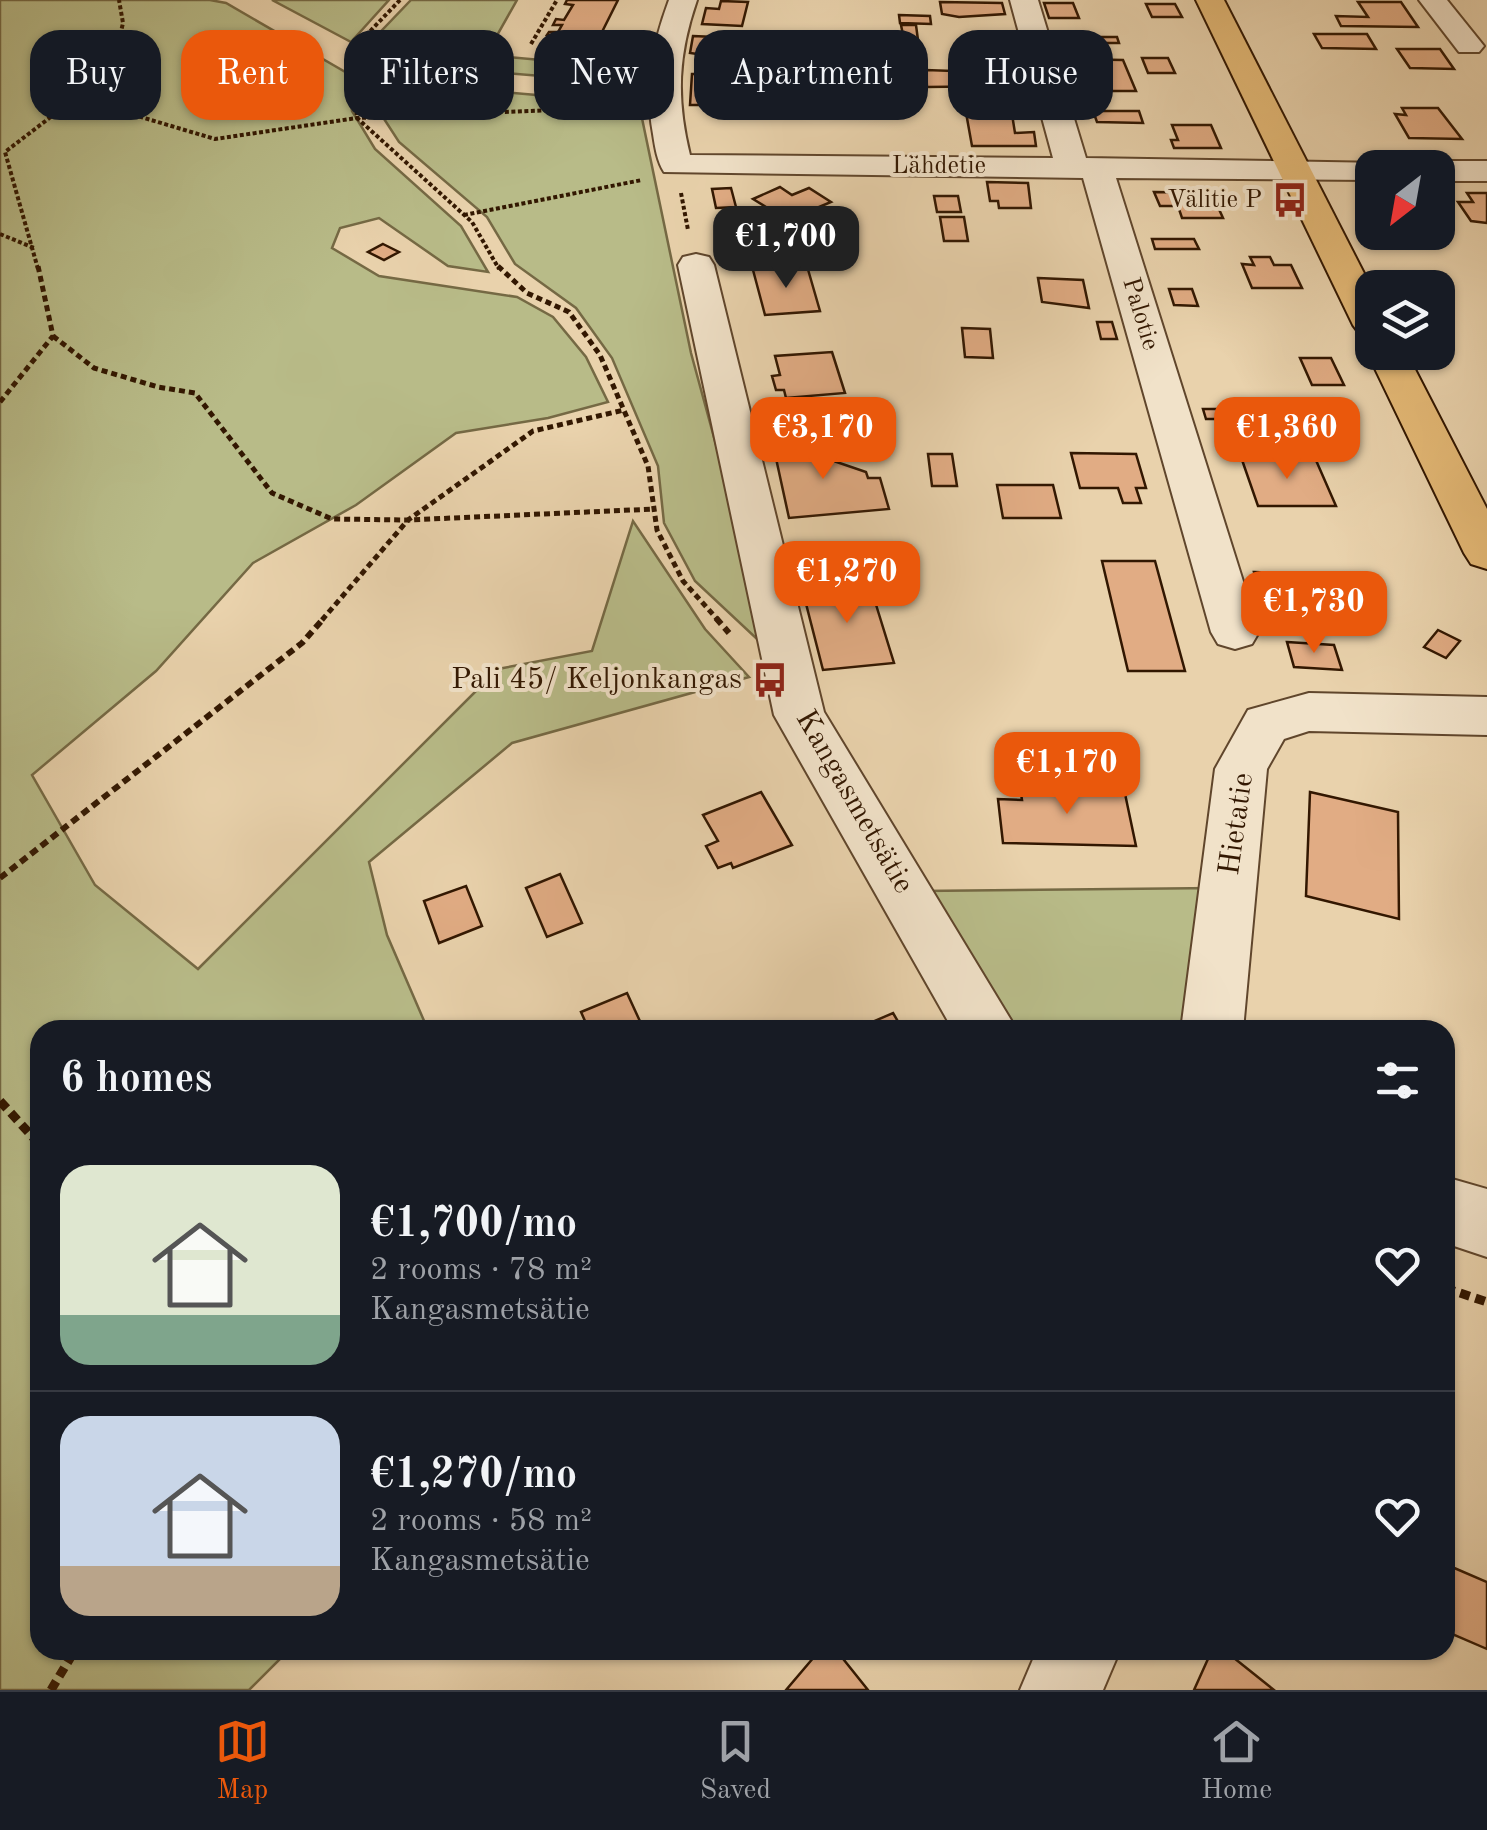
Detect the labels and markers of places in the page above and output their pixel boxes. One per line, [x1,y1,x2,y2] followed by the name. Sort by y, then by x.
[1271,181,1309,219] bus stop icon: Välitie P
[1167,188,1262,213] place label: Välitie P
[705,206,867,291] pin: €1,700
[742,397,904,482] pin: €3,170
[1206,397,1368,482] pin: €1,360
[766,541,928,626] pin: €1,270
[1233,571,1395,656] pin: €1,730
[751,661,789,699] bus stop icon: Pali 45/ Keljonkangas
[451,665,742,695] place label: Pali 45/ Keljonkangas
[986,732,1148,817] pin: €1,170

